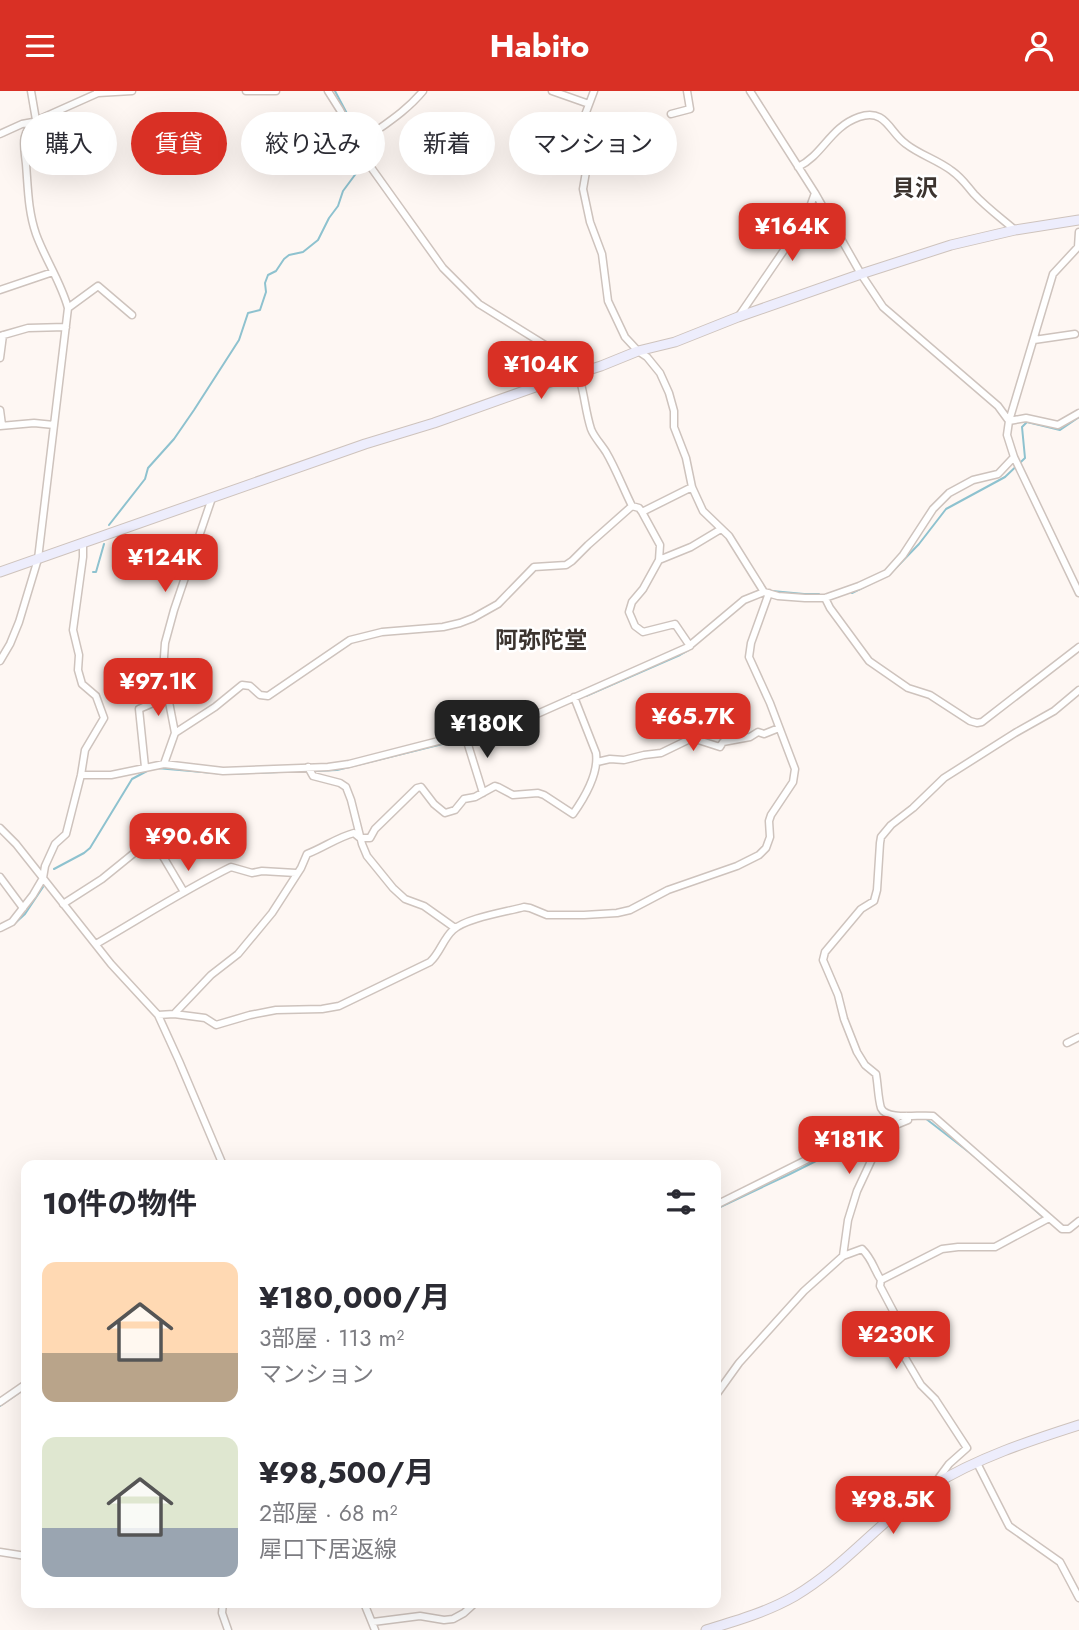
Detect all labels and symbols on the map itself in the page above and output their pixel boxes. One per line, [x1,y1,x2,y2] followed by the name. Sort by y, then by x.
[892,171,938,205] district label: 貝沢
[743,204,841,263] pin: ¥164K
[492,341,590,401] pin: ¥104K
[116,535,214,594] pin: ¥124K
[495,623,587,657] district label: 阿弥陀堂
[101,659,215,718] pin: ¥97.1K
[636,693,750,753] pin: ¥65.7K
[438,701,536,760] pin: ¥180K
[131,813,245,873] pin: ¥90.6K
[800,1117,898,1176] pin: ¥181K
[847,1311,945,1371] pin: ¥230K
[836,1477,950,1536] pin: ¥98.5K

